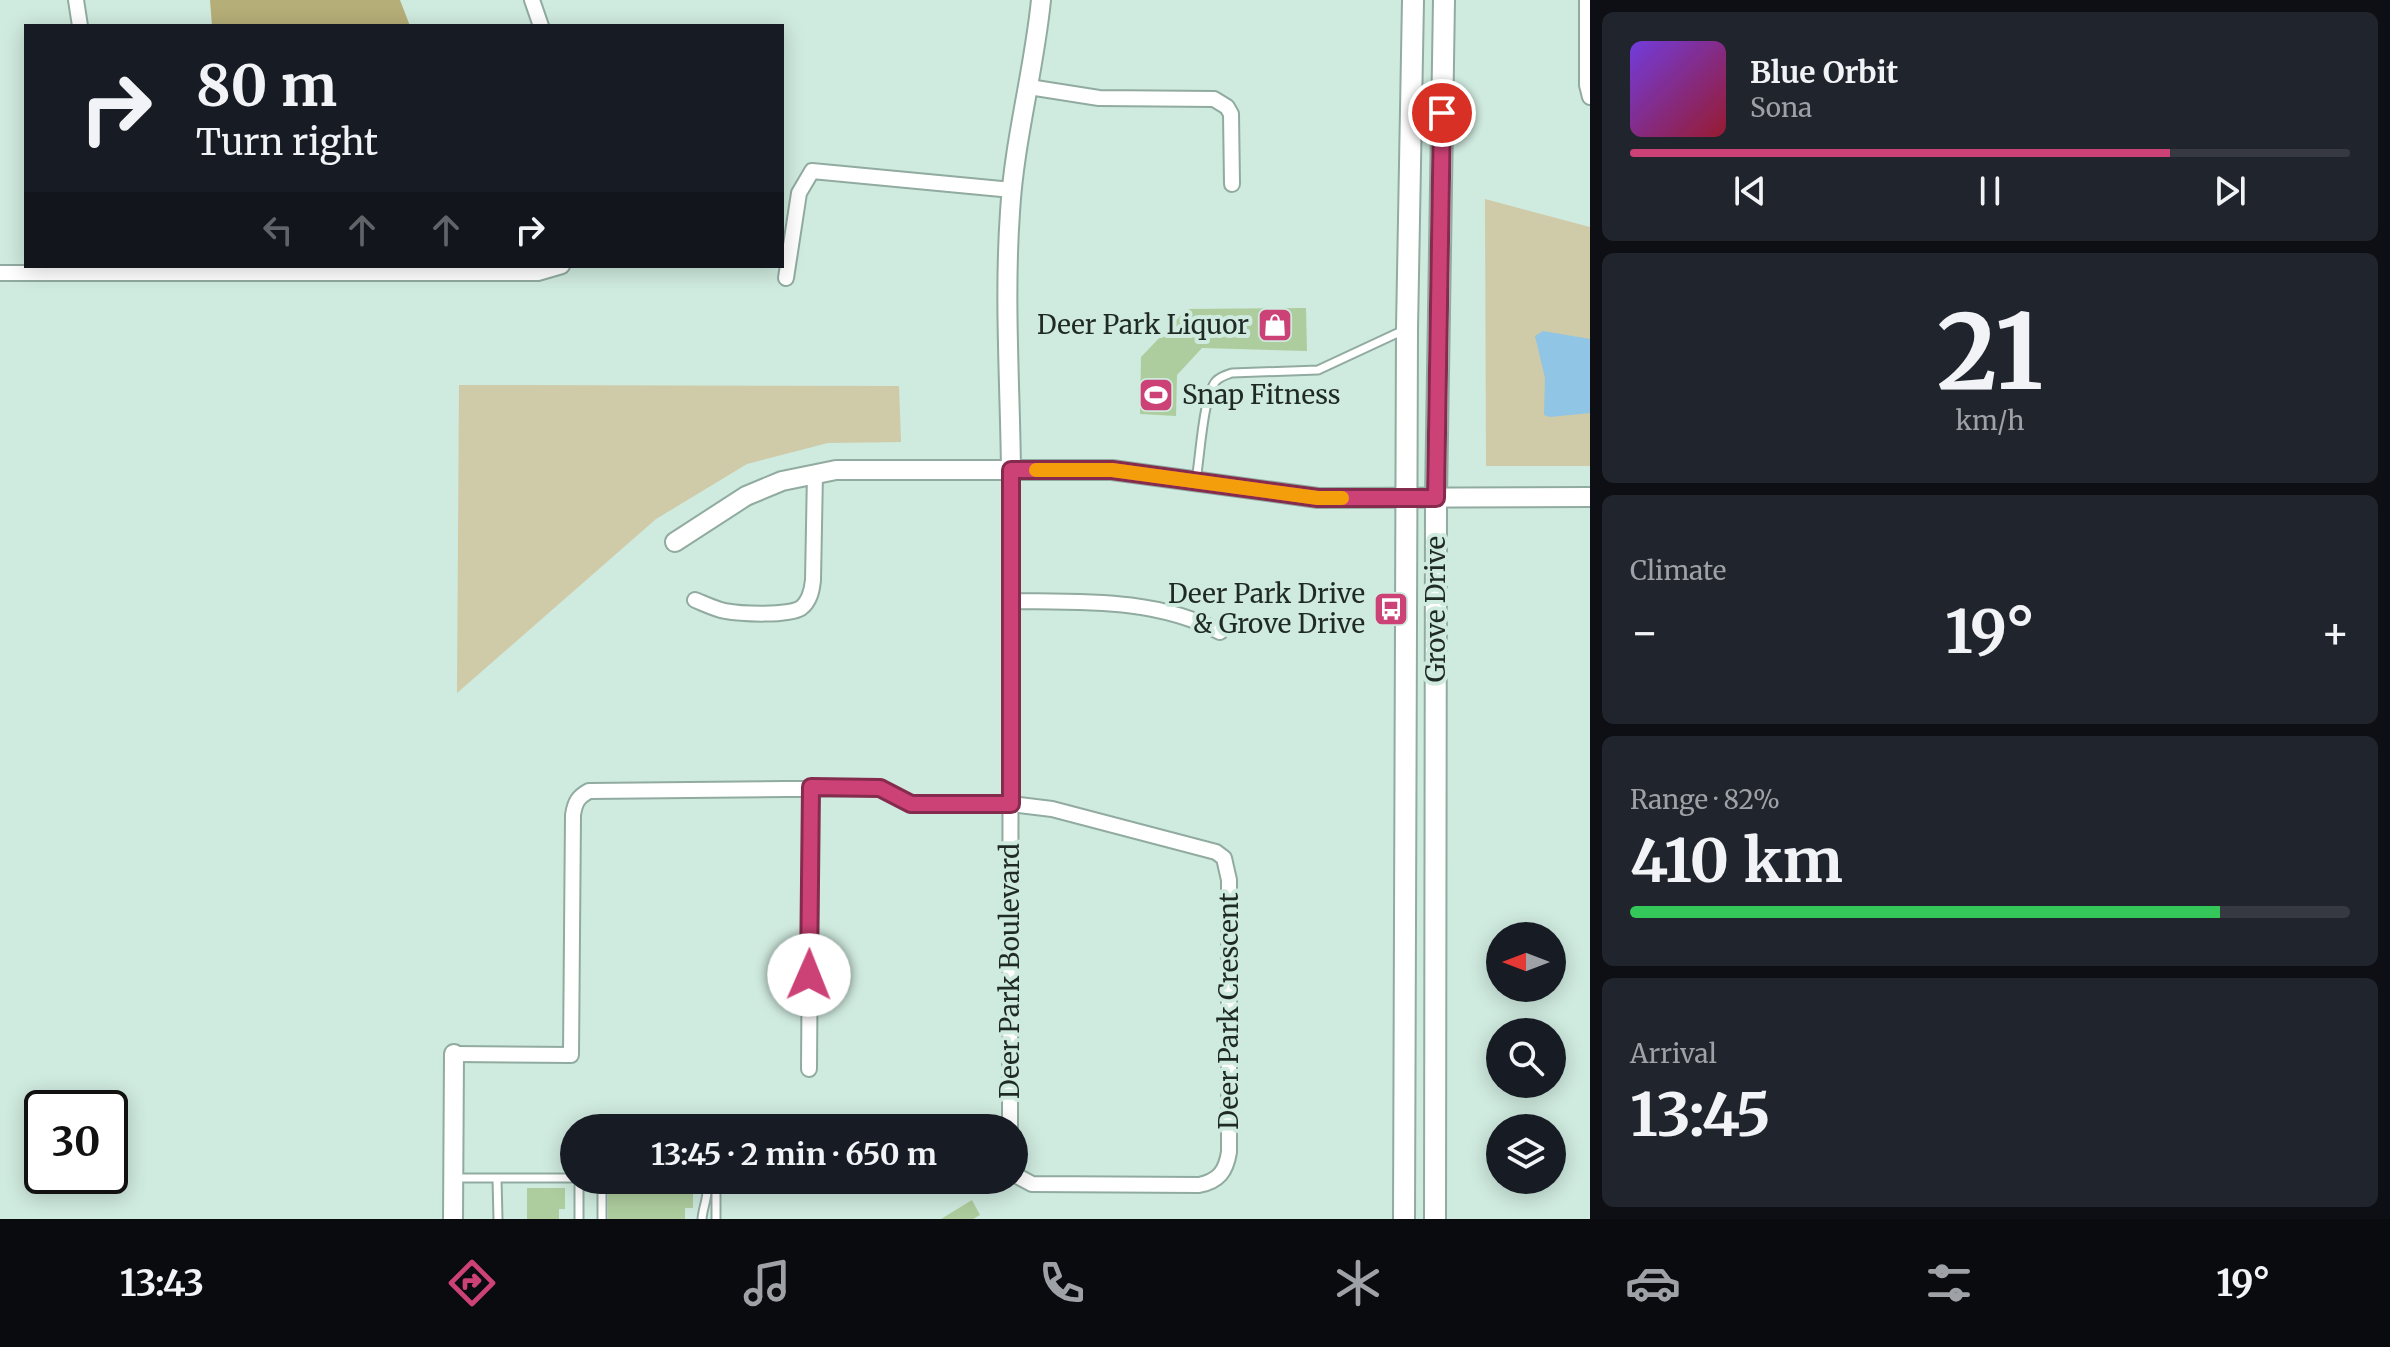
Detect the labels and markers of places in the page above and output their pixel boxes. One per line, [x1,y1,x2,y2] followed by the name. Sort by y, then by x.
[1408,79,1476,147] pin
[1256,306,1294,344] shop icon: Deer Park Liquor
[1037,308,1249,341] place label: Deer Park Liquor
[1137,376,1175,414] sports icon: Snap Fitness
[1182,378,1341,411] place label: Snap Fitness
[1168,577,1365,640] place label: Deer Park Drive & Grove Drive
[1372,590,1410,628] bus stop icon: Deer Park Drive & Grove Drive

